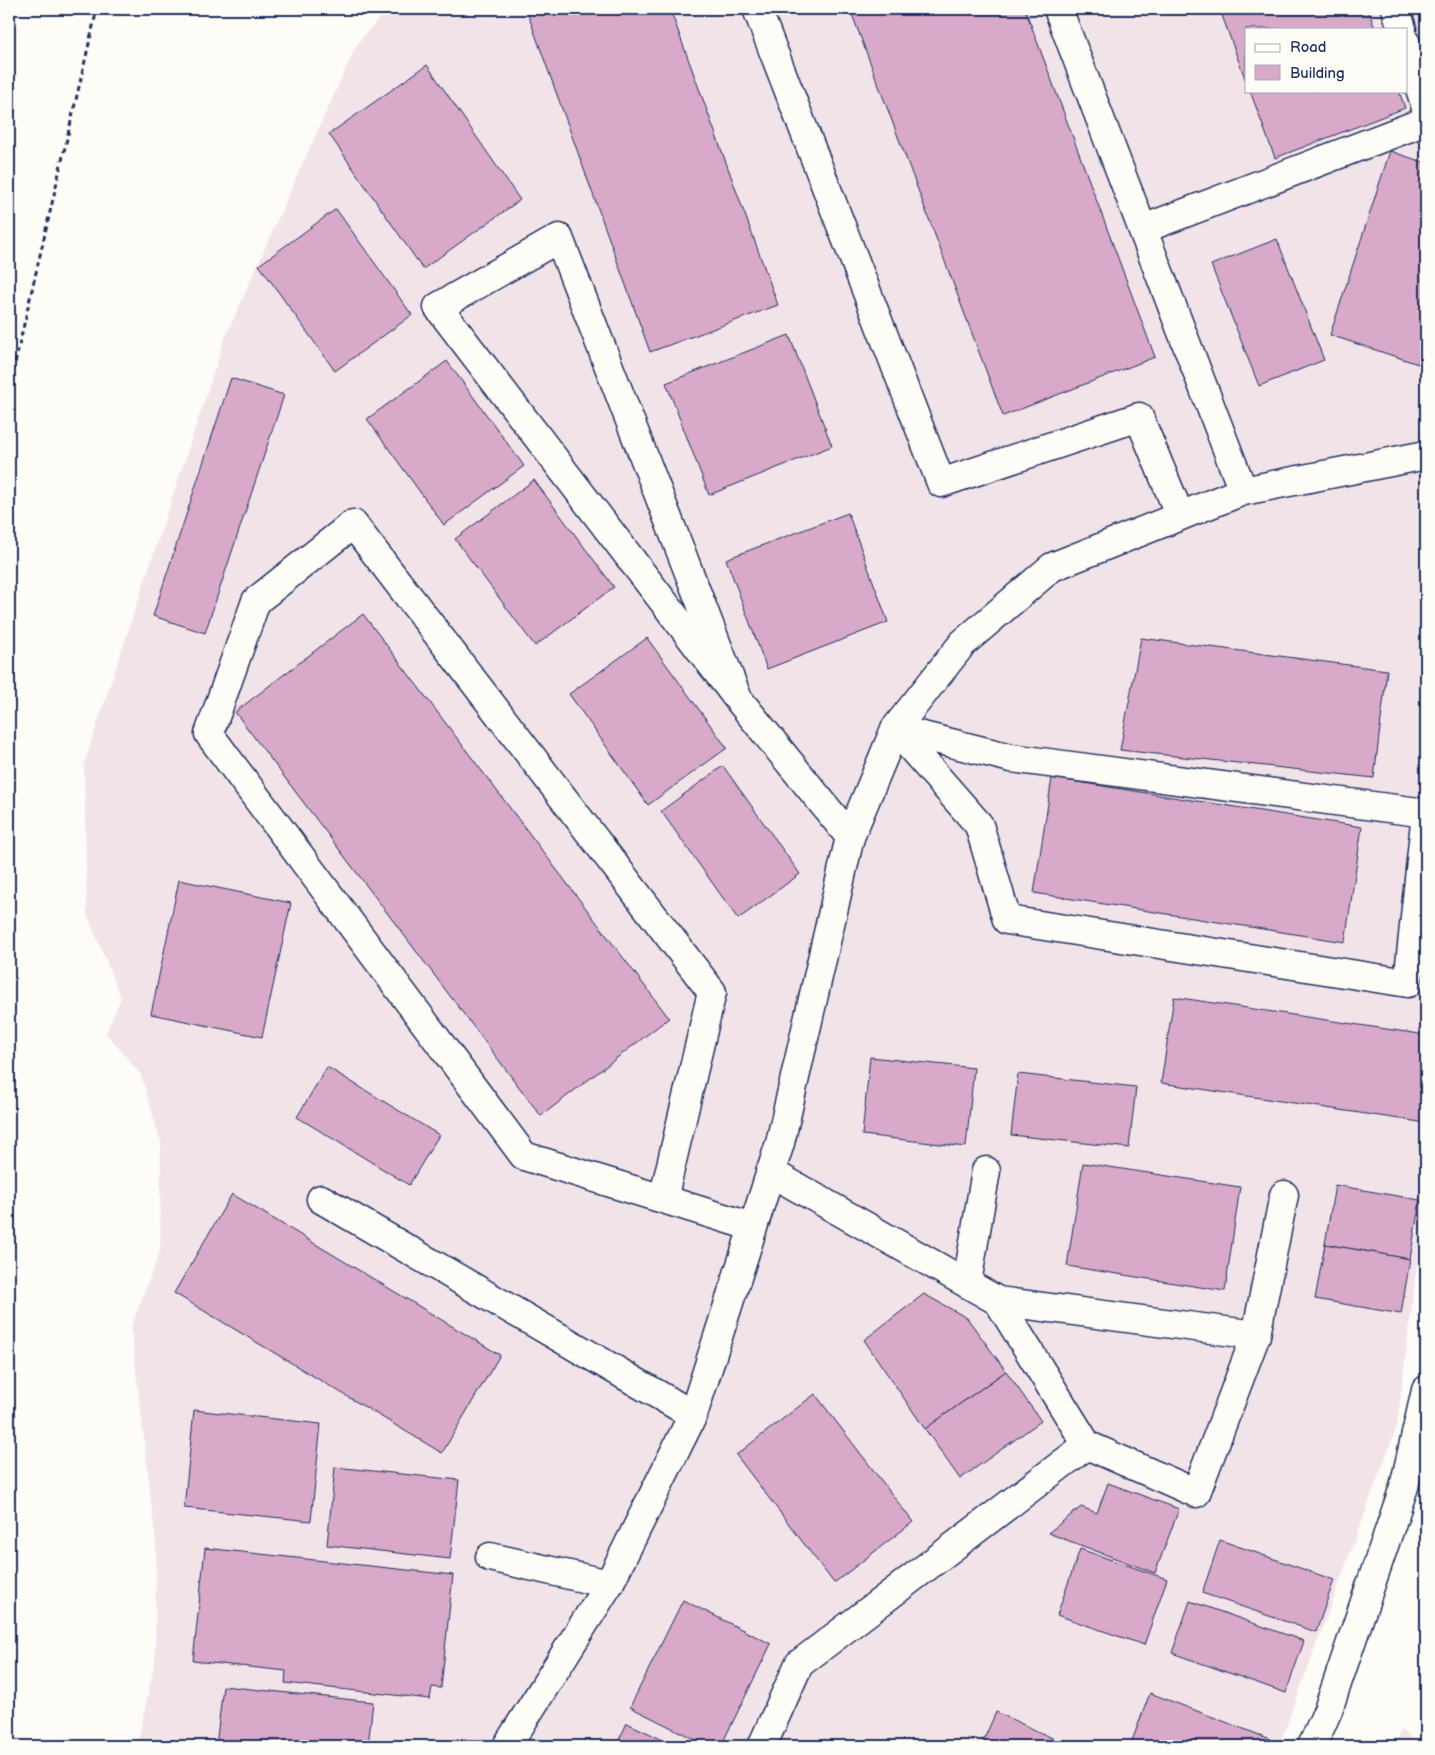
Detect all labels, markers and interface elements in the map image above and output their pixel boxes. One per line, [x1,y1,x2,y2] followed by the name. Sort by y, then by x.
[1245,28,1408,92] legend
[1290,38,1326,57] text: Road
[1290,64,1345,83] text: Building

